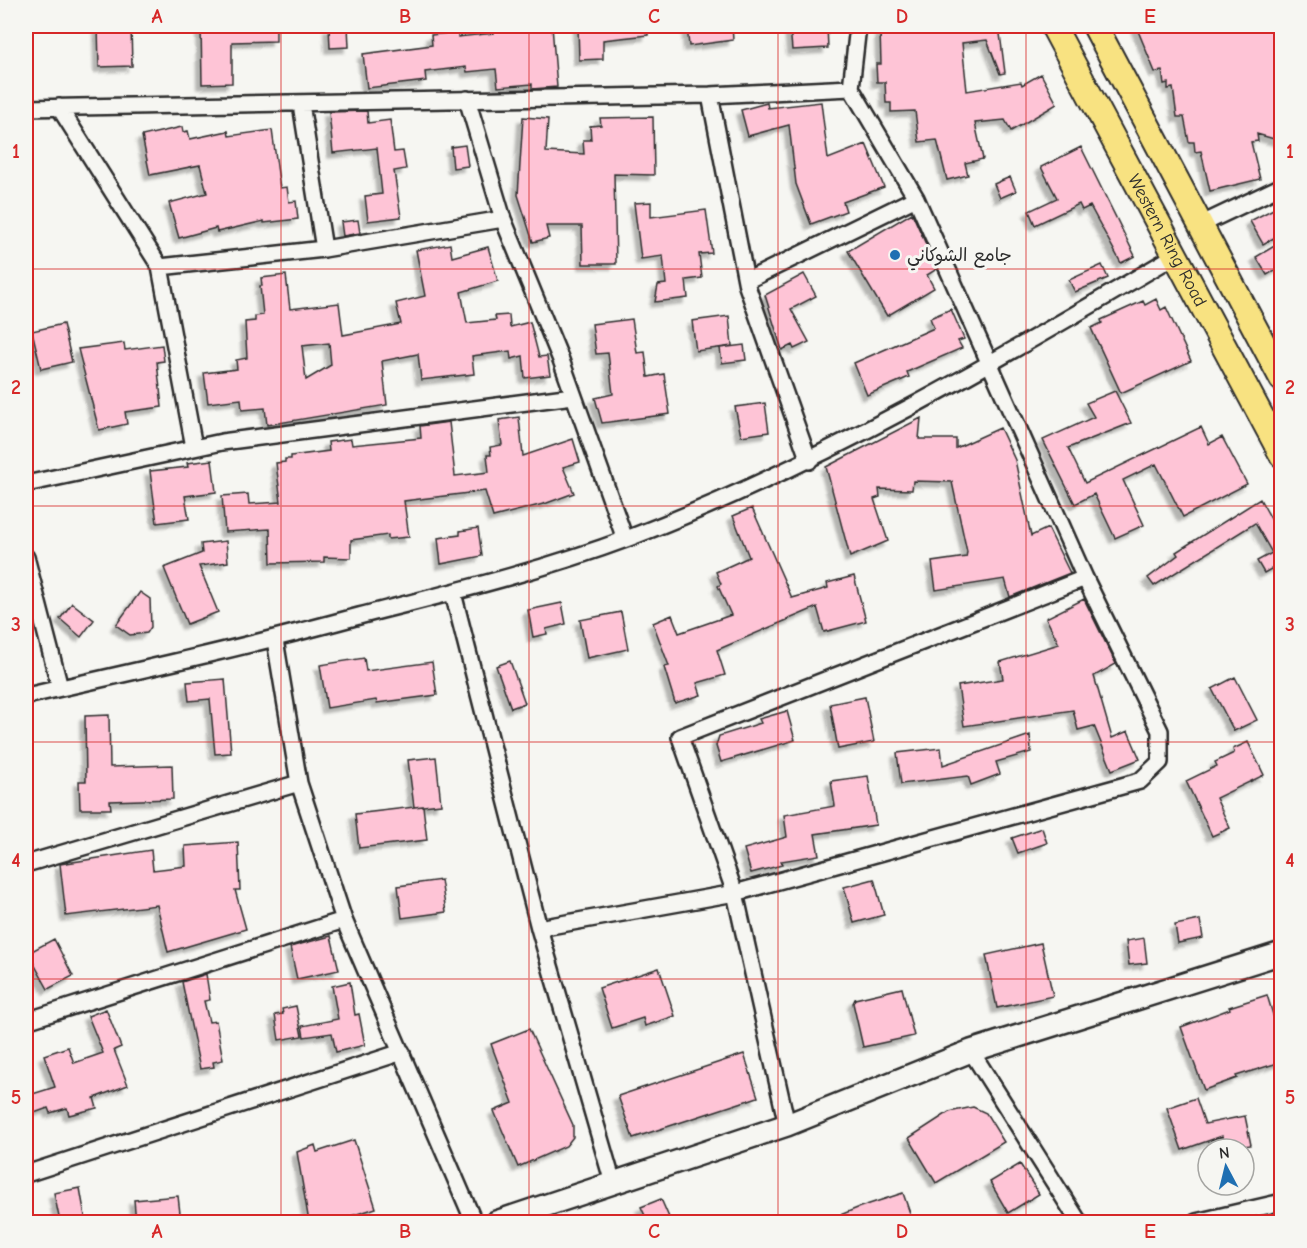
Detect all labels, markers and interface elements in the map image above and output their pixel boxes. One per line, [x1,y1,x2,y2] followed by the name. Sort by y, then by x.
[151,5,163,28] text: A
[399,5,411,28] text: B
[648,5,660,28] text: C
[896,5,908,28] text: D
[1144,5,1156,28] text: E
[12,140,20,163] text: 1
[1286,140,1294,163] text: 1
[1123,171,1211,310] street label: Western Ring Road
[907,245,1012,271] place label: جامع الشوكاني
[888,248,902,262] marker: جامع الشوكاني
[11,376,21,399] text: 2
[1285,376,1295,399] text: 2
[11,613,21,636] text: 3
[1285,613,1295,636] text: 3
[11,849,21,872] text: 4
[1285,849,1295,872] text: 4
[11,1086,21,1109] text: 5
[1285,1086,1295,1109] text: 5
[1196,1137,1256,1197] north arrow
[1218,1144,1231,1163] text: N
[151,1220,163,1243] text: A
[399,1220,411,1243] text: B
[648,1220,660,1243] text: C
[896,1220,908,1243] text: D
[1144,1220,1156,1243] text: E

